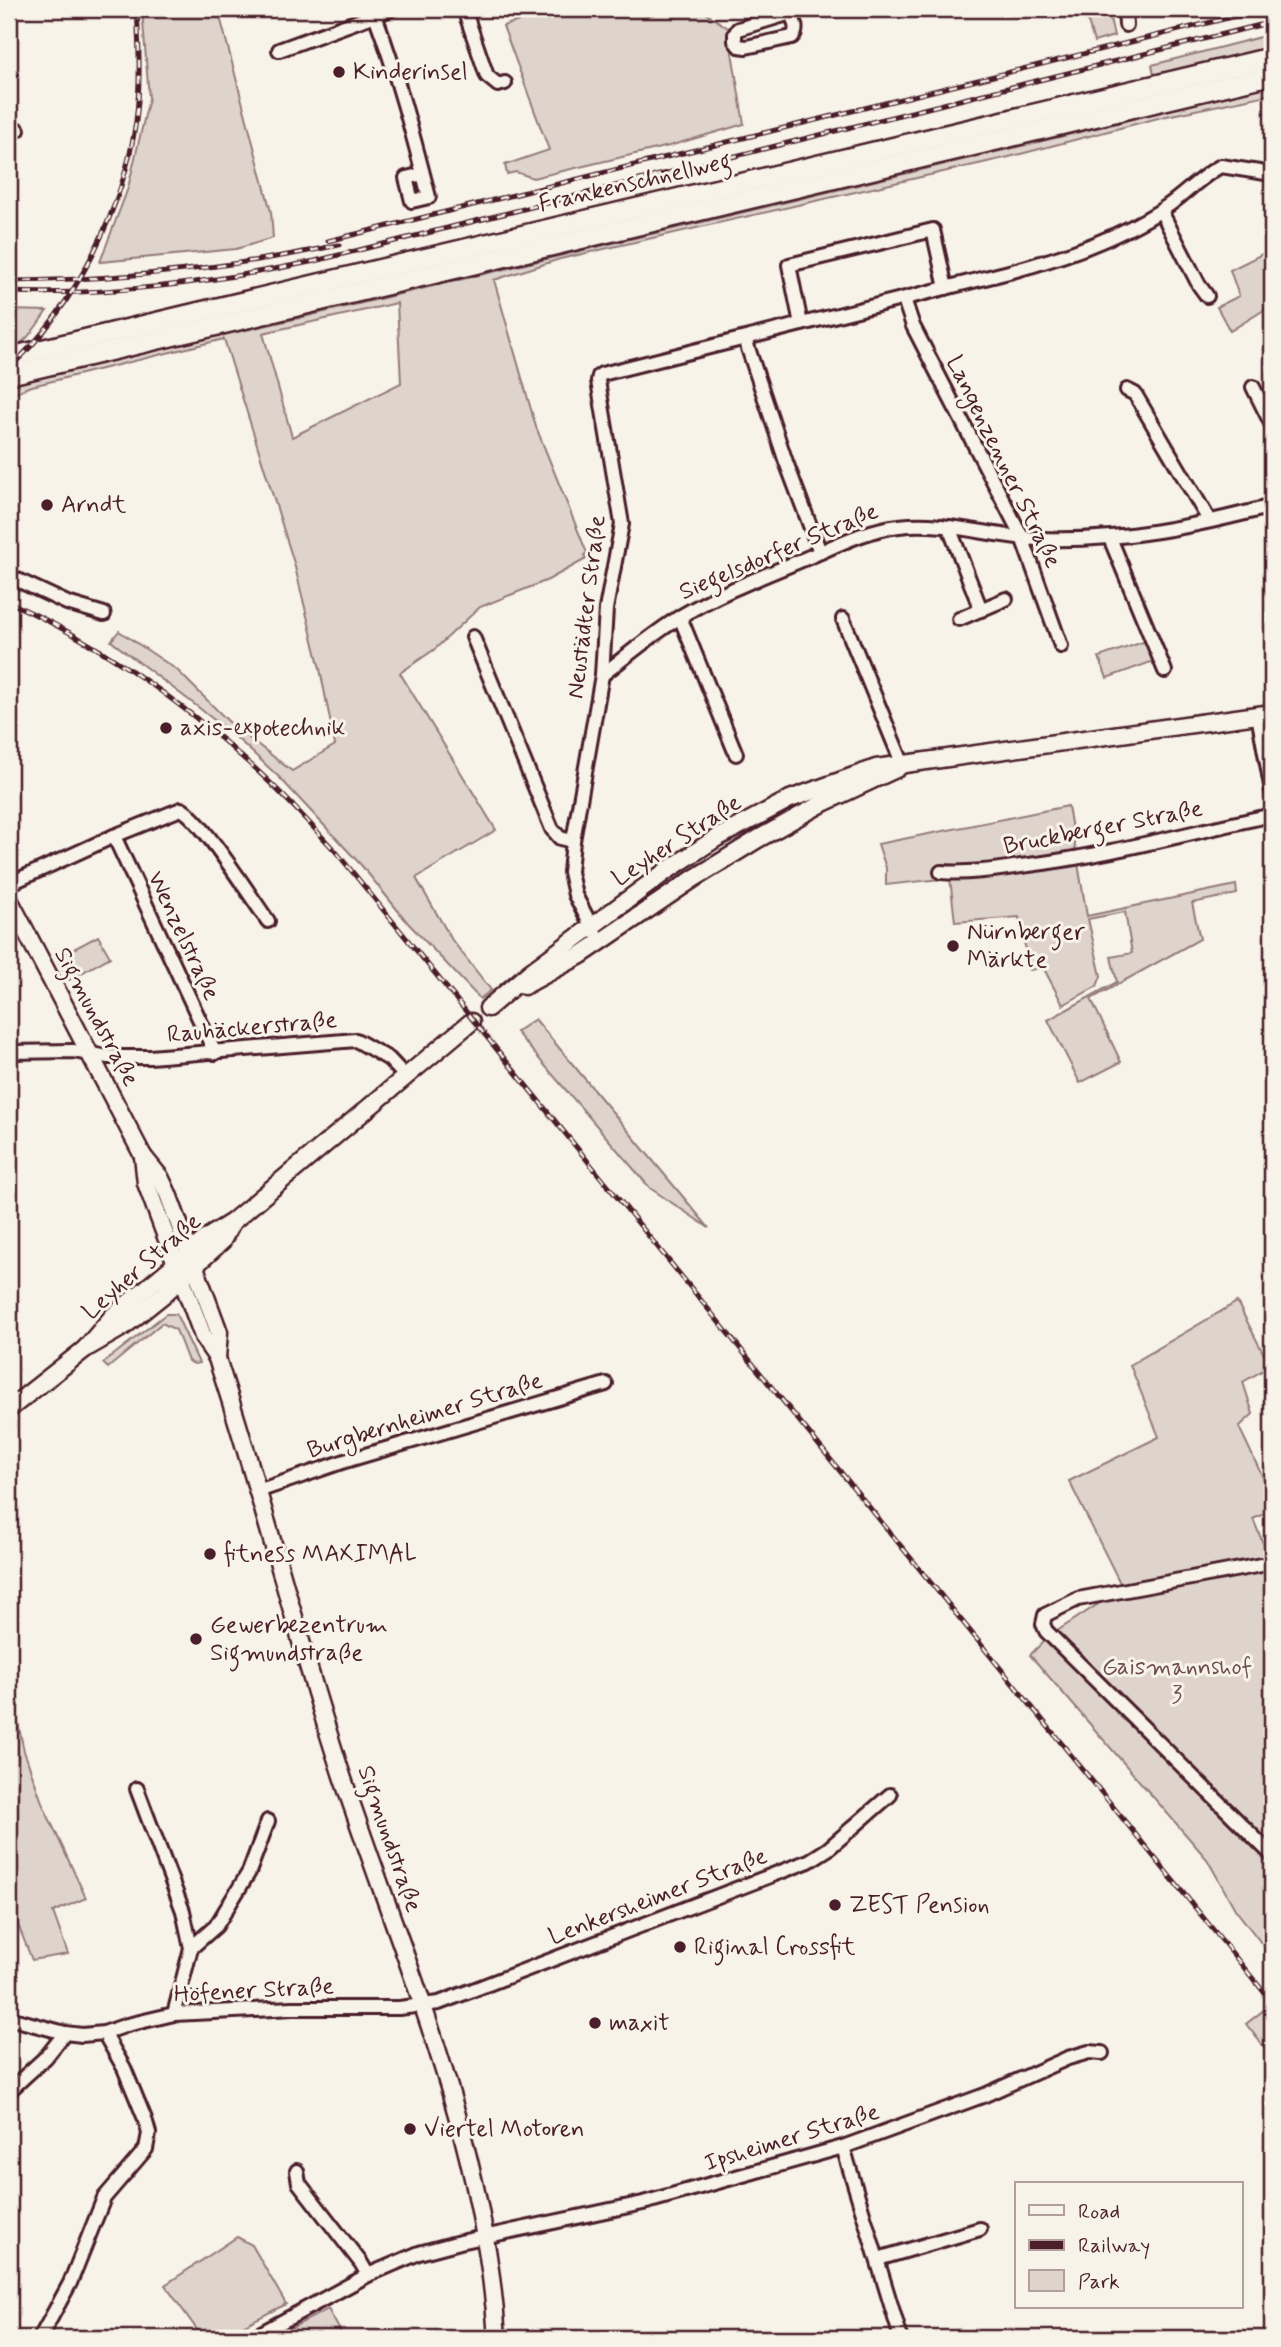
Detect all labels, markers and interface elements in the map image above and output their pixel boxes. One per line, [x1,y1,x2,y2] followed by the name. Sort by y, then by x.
[353,57,468,88] place label: Kinderinsel
[331,64,347,80] marker: Kinderinsel
[536,146,735,223] street label: Frankenschnellweg
[936,351,1068,574] street label: Langenzenner Straße
[61,490,126,521] place label: Arndt
[675,496,885,611] street label: Siegelsdorfer Straße
[39,497,55,513] marker: Arndt
[560,513,614,701] street label: Neustädter Straße
[180,713,345,744] place label: axis-expotechnik
[158,720,174,736] marker: axis-expotechnik
[606,788,748,894] street label: Leyher Straße
[1001,793,1206,865] street label: Bruckberger Straße
[140,866,227,1006] street label: Wenzelstraße
[967,917,1086,976] place label: Nürnberger Märkte
[945,938,961,954] marker: Nürnberger Märkte
[44,942,146,1093] street label: Sigmundstraße
[166,1005,338,1051] street label: Rauhäckerstraße
[76,1207,208,1327] street label: Leyher Straße
[304,1365,547,1468] street label: Burgbernheimer Straße
[224,1539,417,1570] place label: fitness MAXIMAL
[202,1546,218,1562] marker: fitness MAXIMAL
[210,1610,388,1672] place label: Gewerbezentrum Sigmundstraße
[188,1631,204,1647] marker: Gewerbezentrum Sigmundstraße
[1102,1652,1252,1711] park label: Gaismannshof 3
[347,1762,429,1918] street label: Sigmundstraße
[544,1841,772,1953] street label: Lenkersheimer Straße
[849,1890,990,1921] place label: ZEST Pension
[827,1897,843,1913] marker: ZEST Pension
[694,1932,856,1966] place label: Riginal Crossfit
[672,1939,688,1955] marker: Riginal Crossfit
[173,1971,335,2011] street label: Höfener Straße
[609,2008,670,2039] place label: maxit
[587,2015,603,2031] marker: maxit
[701,2097,883,2179] street label: Ipsheimer Straße
[424,2114,585,2145] place label: Viertel Motoren
[402,2121,418,2137] marker: Viertel Motoren
[1015,2182,1242,2308] legend
[1078,2198,1120,2226] text: Road
[1078,2232,1150,2260] text: Railway
[1078,2268,1120,2296] text: Park

